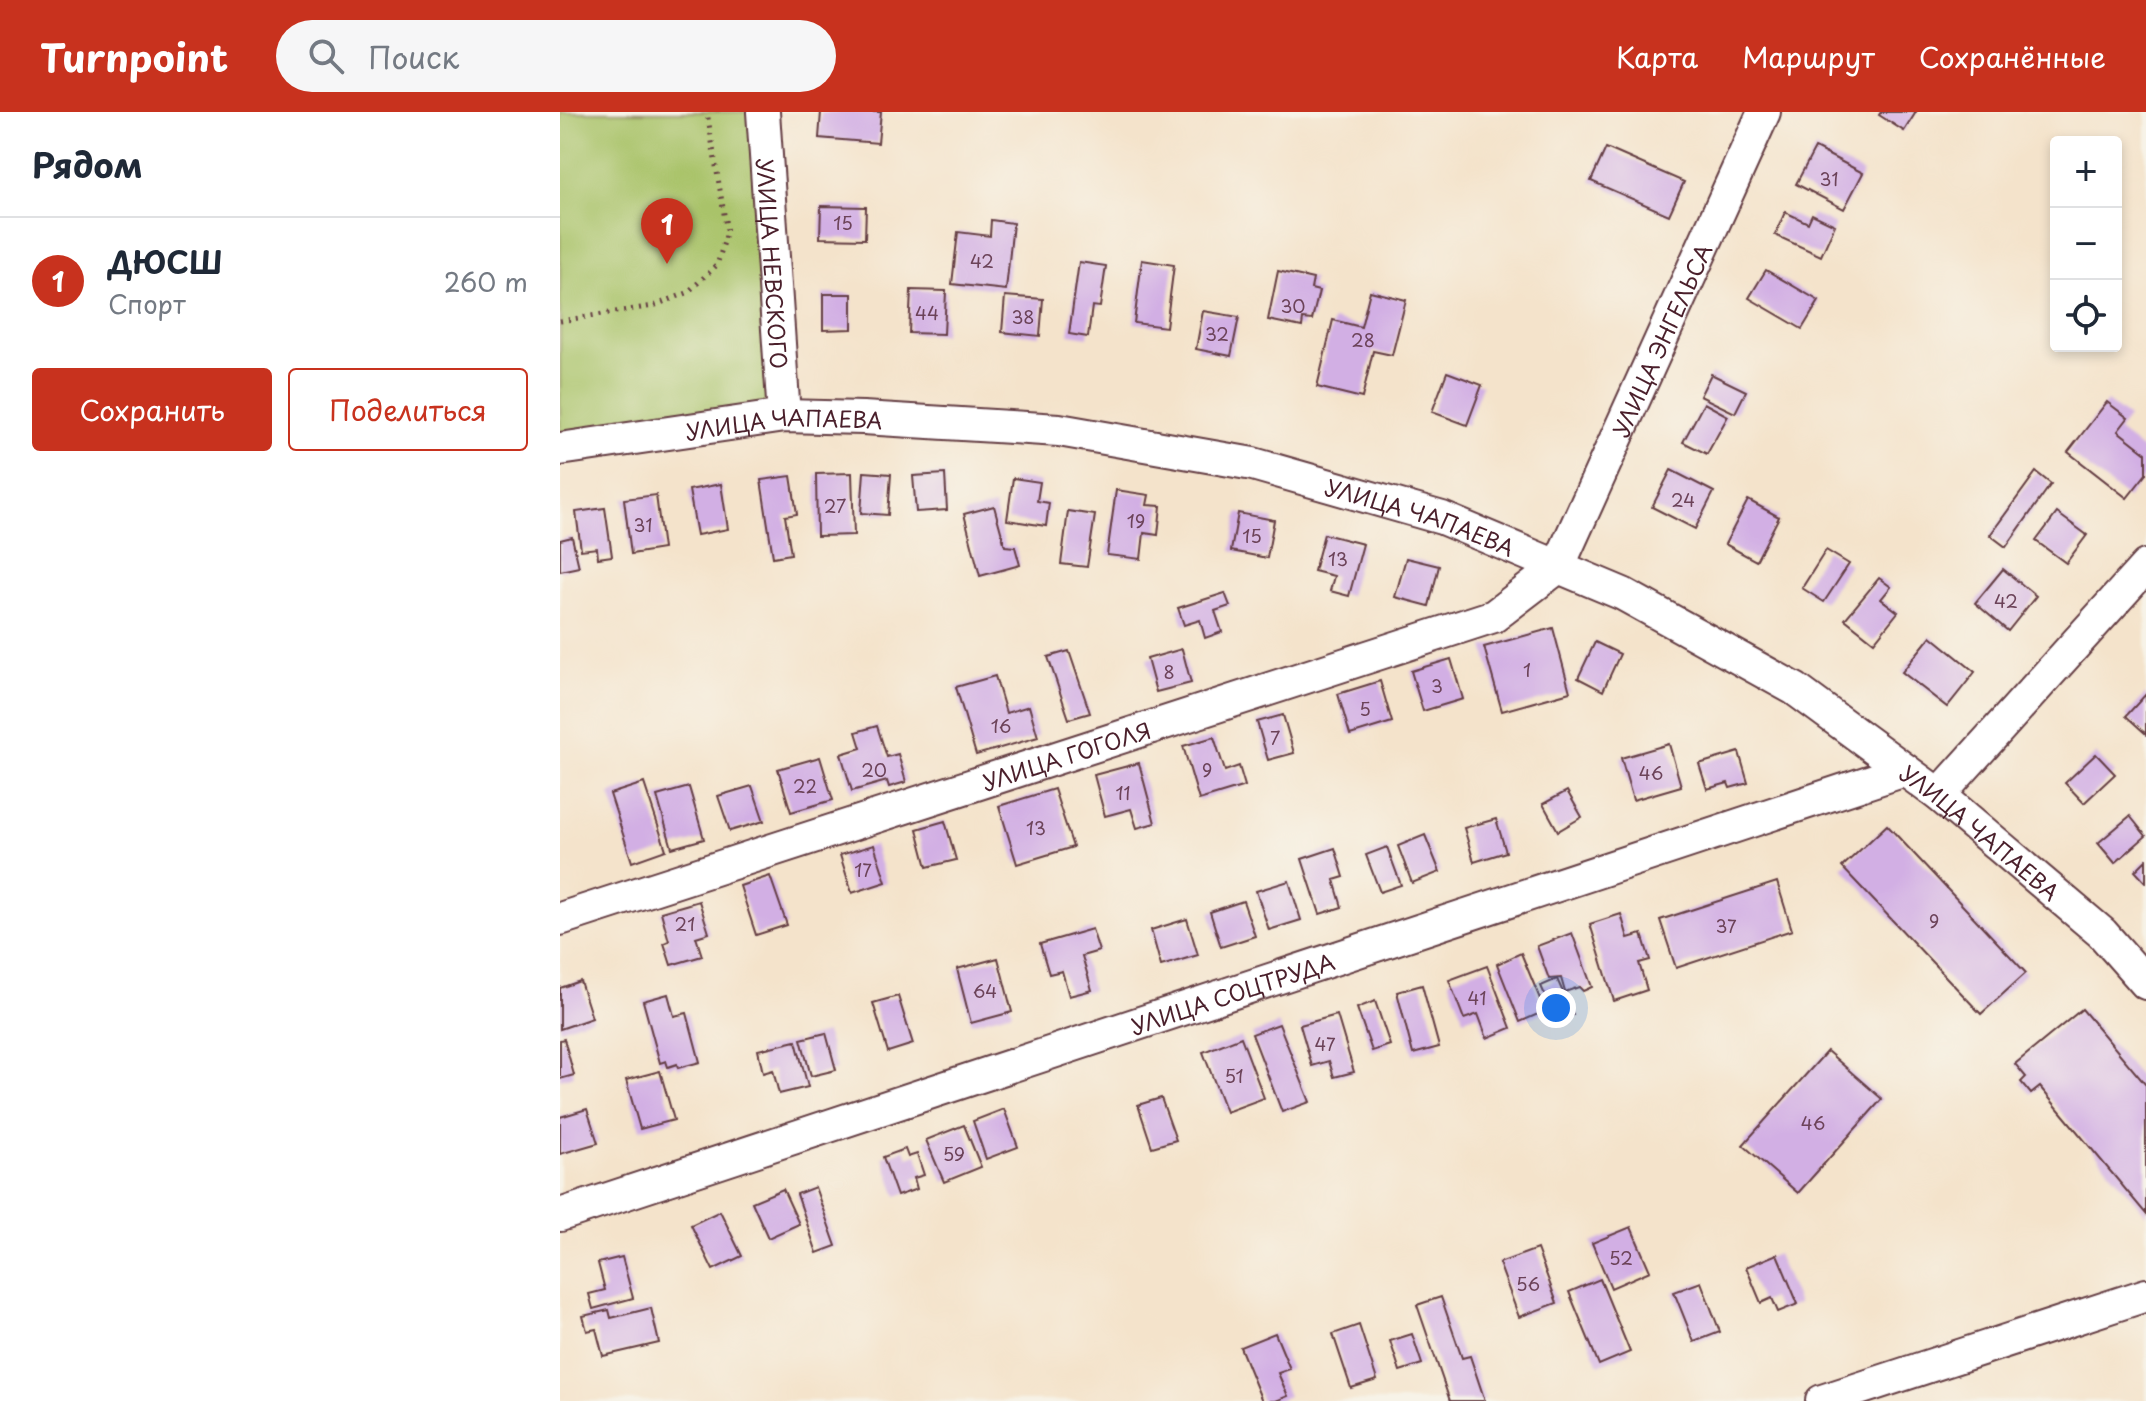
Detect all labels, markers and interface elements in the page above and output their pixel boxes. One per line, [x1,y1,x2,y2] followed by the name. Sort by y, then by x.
[276,20,836,92] search box
[40,28,228,85] text: Turnpoint
[304,34,348,78] icon: search
[368,34,459,79] text: Поиск
[1616,35,1698,78] text: Карта
[1742,35,1875,78] text: Маршрут
[1919,35,2106,78] text: Сохранённые
[2050,136,2122,352] map controls
[2050,136,2122,208] button: +
[32,138,143,190] text: Рядом
[750,157,797,370] street label: УЛИЦА НЕВСКОГО
[1820,165,1838,192] house number: 31
[641,198,693,264] pin: 1
[2050,208,2122,280] button: −
[833,209,853,236] house number: 15
[1603,238,1719,442] street label: УЛИЦА ЭНГЕЛЬСА
[108,239,223,284] text: ДЮСШ
[970,247,994,274] house number: 42
[52,262,64,301] text: 1
[444,262,528,301] text: 260 m
[2050,280,2122,352] button: locate
[108,284,186,323] text: Спорт
[1280,292,1306,319] house number: 30
[915,299,939,326] house number: 44
[1011,303,1035,330] house number: 38
[1205,320,1229,347] house number: 32
[1351,326,1375,353] house number: 28
[32,368,272,451] button: Сохранить
[288,368,528,451] button: Поделиться
[683,399,884,447] street label: УЛИЦА ЧАПАЕВА
[1322,469,1520,563] street label: УЛИЦА ЧАПАЕВА
[1671,486,1695,513] house number: 24
[824,492,846,519] house number: 27
[1127,507,1145,534] house number: 19
[634,511,652,538] house number: 31
[1242,522,1262,549] house number: 15
[1328,545,1348,572] house number: 13
[1994,587,2018,614] house number: 42
[1523,656,1531,683] house number: 1
[1163,658,1175,685] house number: 8
[1431,672,1443,699] house number: 3
[1359,695,1371,722] house number: 5
[978,712,1154,798] street label: УЛИЦА ГОГОЛЯ
[991,712,1011,739] house number: 16
[1270,724,1280,751] house number: 7
[861,756,887,783] house number: 20
[1202,756,1212,783] house number: 9
[1894,756,2067,907] street label: УЛИЦА ЧАПАЕВА
[1639,759,1663,786] house number: 46
[793,772,817,799] house number: 22
[1115,779,1131,806] house number: 11
[1026,814,1046,841] house number: 13
[854,856,872,883] house number: 17
[1929,907,1939,934] house number: 9
[675,910,695,937] house number: 21
[1715,912,1737,939] house number: 37
[1126,943,1339,1042] street label: УЛИЦА СОЦТРУДА
[973,977,997,1004] house number: 64
[1468,984,1486,1011] house number: 41
[1536,988,1576,1028] your location
[1314,1030,1336,1057] house number: 47
[1224,1062,1244,1089] house number: 51
[1801,1109,1825,1136] house number: 46
[943,1140,965,1167] house number: 59
[1609,1244,1633,1271] house number: 52
[1516,1270,1540,1297] house number: 56

